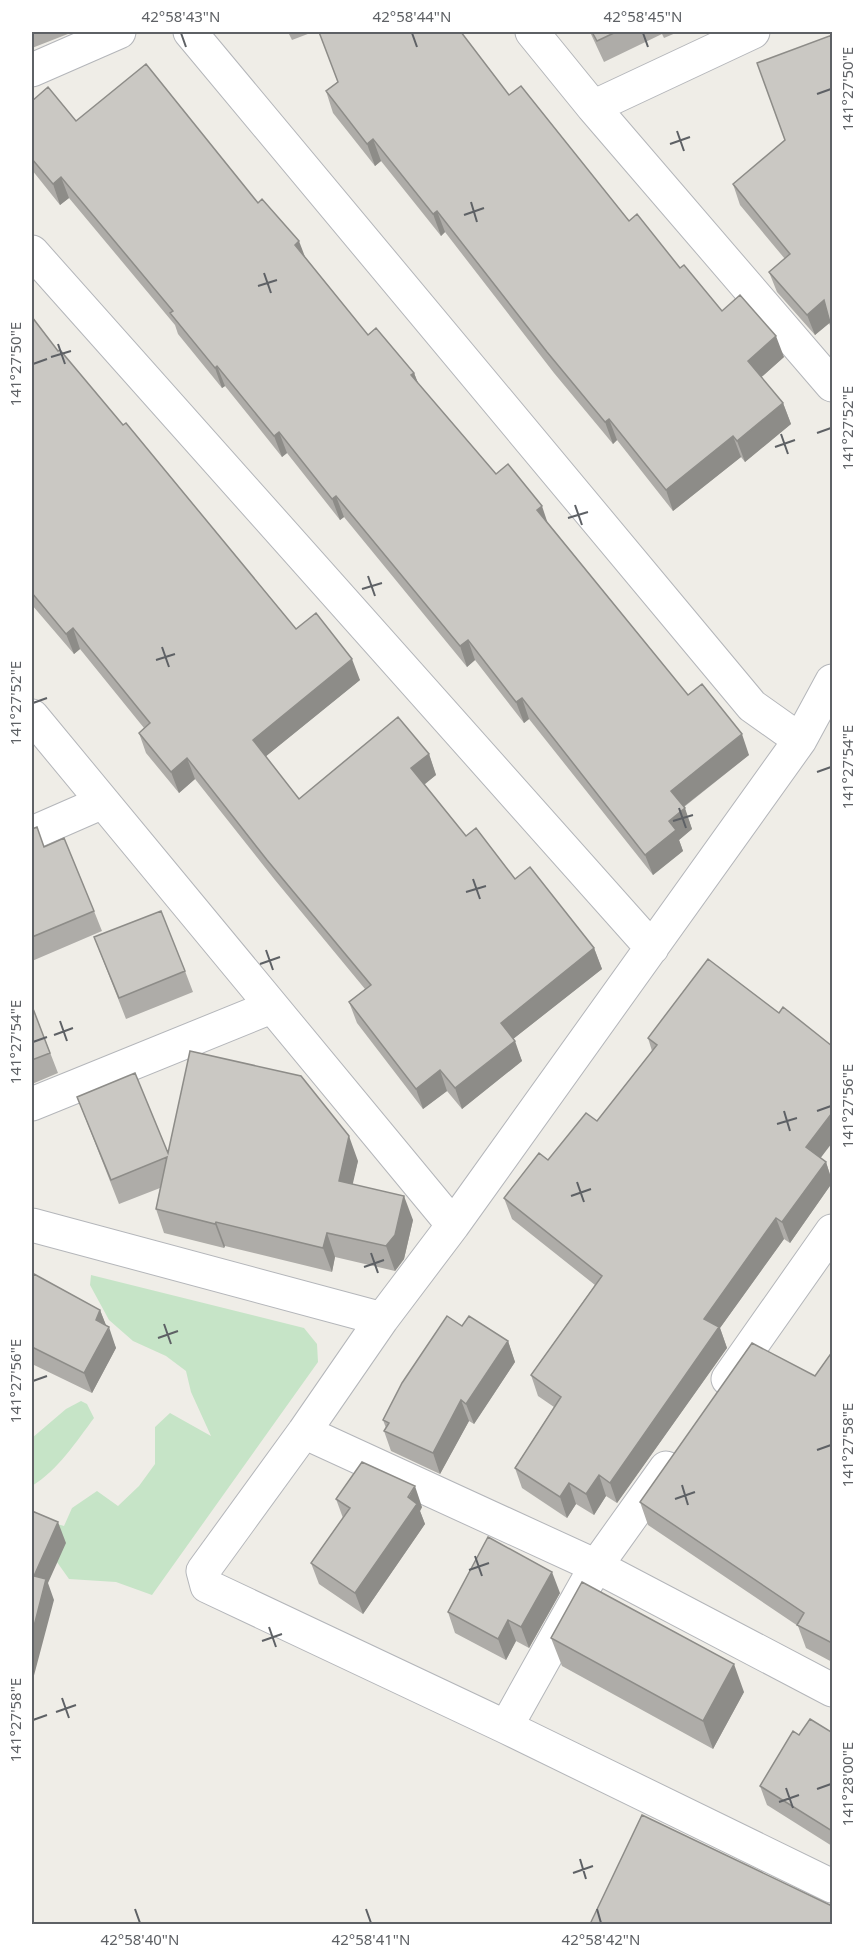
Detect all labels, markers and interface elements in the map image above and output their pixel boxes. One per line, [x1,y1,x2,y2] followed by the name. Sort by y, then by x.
[142,6,220,26] text: 42°58'43"N
[373,6,451,26] text: 42°58'44"N
[604,6,682,26] text: 42°58'45"N
[837,47,857,131] text: 141°27'50"E
[5,322,25,406] text: 141°27'50"E
[837,386,857,470] text: 141°27'52"E
[5,661,25,745] text: 141°27'52"E
[837,725,857,809] text: 141°27'54"E
[5,1000,25,1084] text: 141°27'54"E
[837,1064,857,1148] text: 141°27'56"E
[5,1339,25,1423] text: 141°27'56"E
[837,1403,857,1487] text: 141°27'58"E
[5,1678,25,1762] text: 141°27'58"E
[837,1742,857,1826] text: 141°28'00"E
[101,1929,179,1949] text: 42°58'40"N
[332,1929,410,1949] text: 42°58'41"N
[562,1929,640,1949] text: 42°58'42"N

